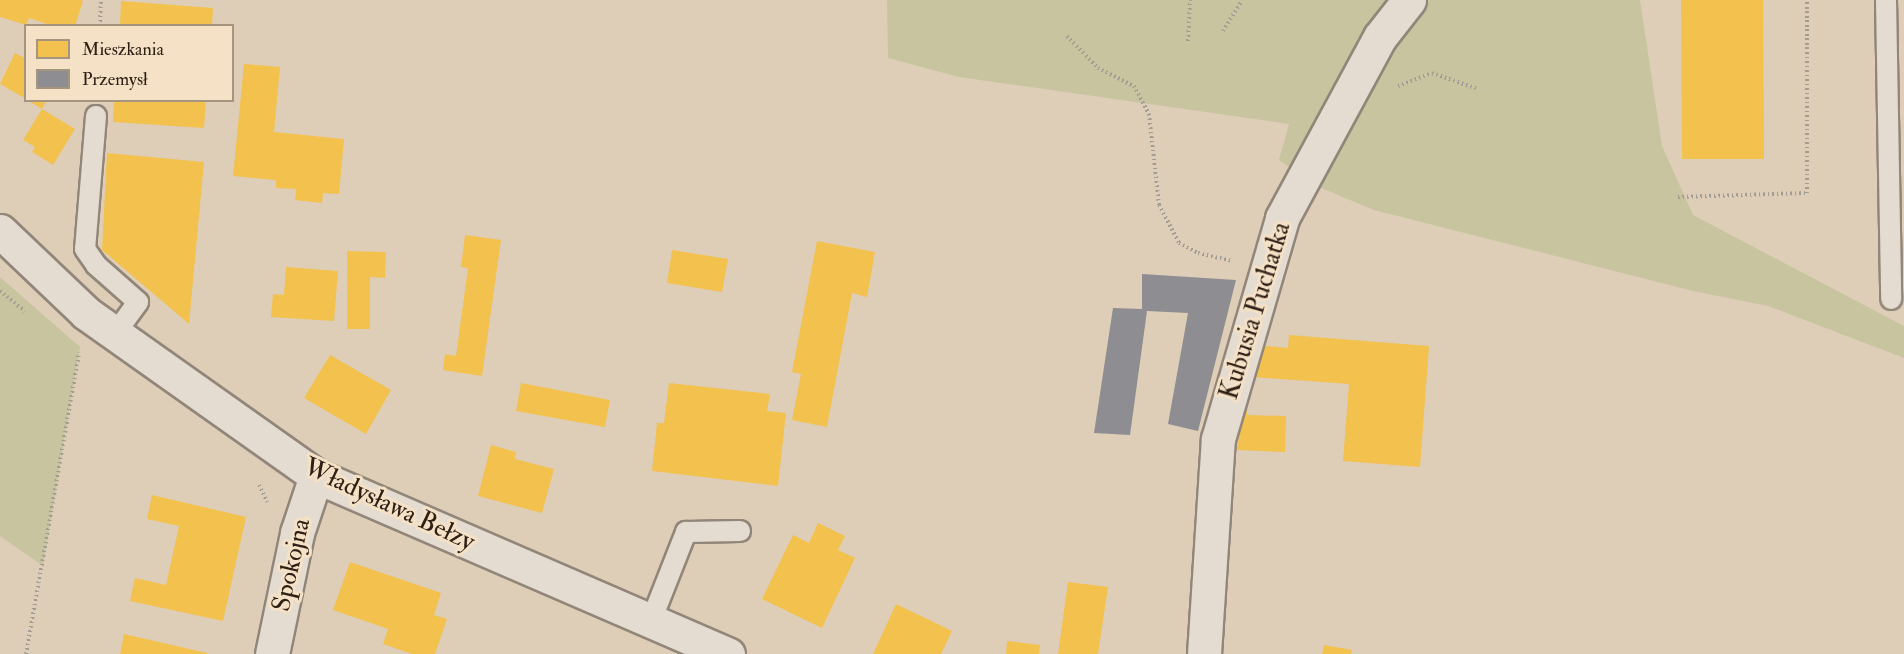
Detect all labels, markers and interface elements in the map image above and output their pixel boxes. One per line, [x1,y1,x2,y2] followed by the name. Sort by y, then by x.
[24,24,234,102] legend
[82,38,164,61] text: Mieszkania
[82,68,148,91] text: Przemysł
[1214,218,1298,404] street label: Kubusia Puchatka
[298,452,480,558] street label: Władysława Bełzy
[266,515,318,615] street label: Spokojna

